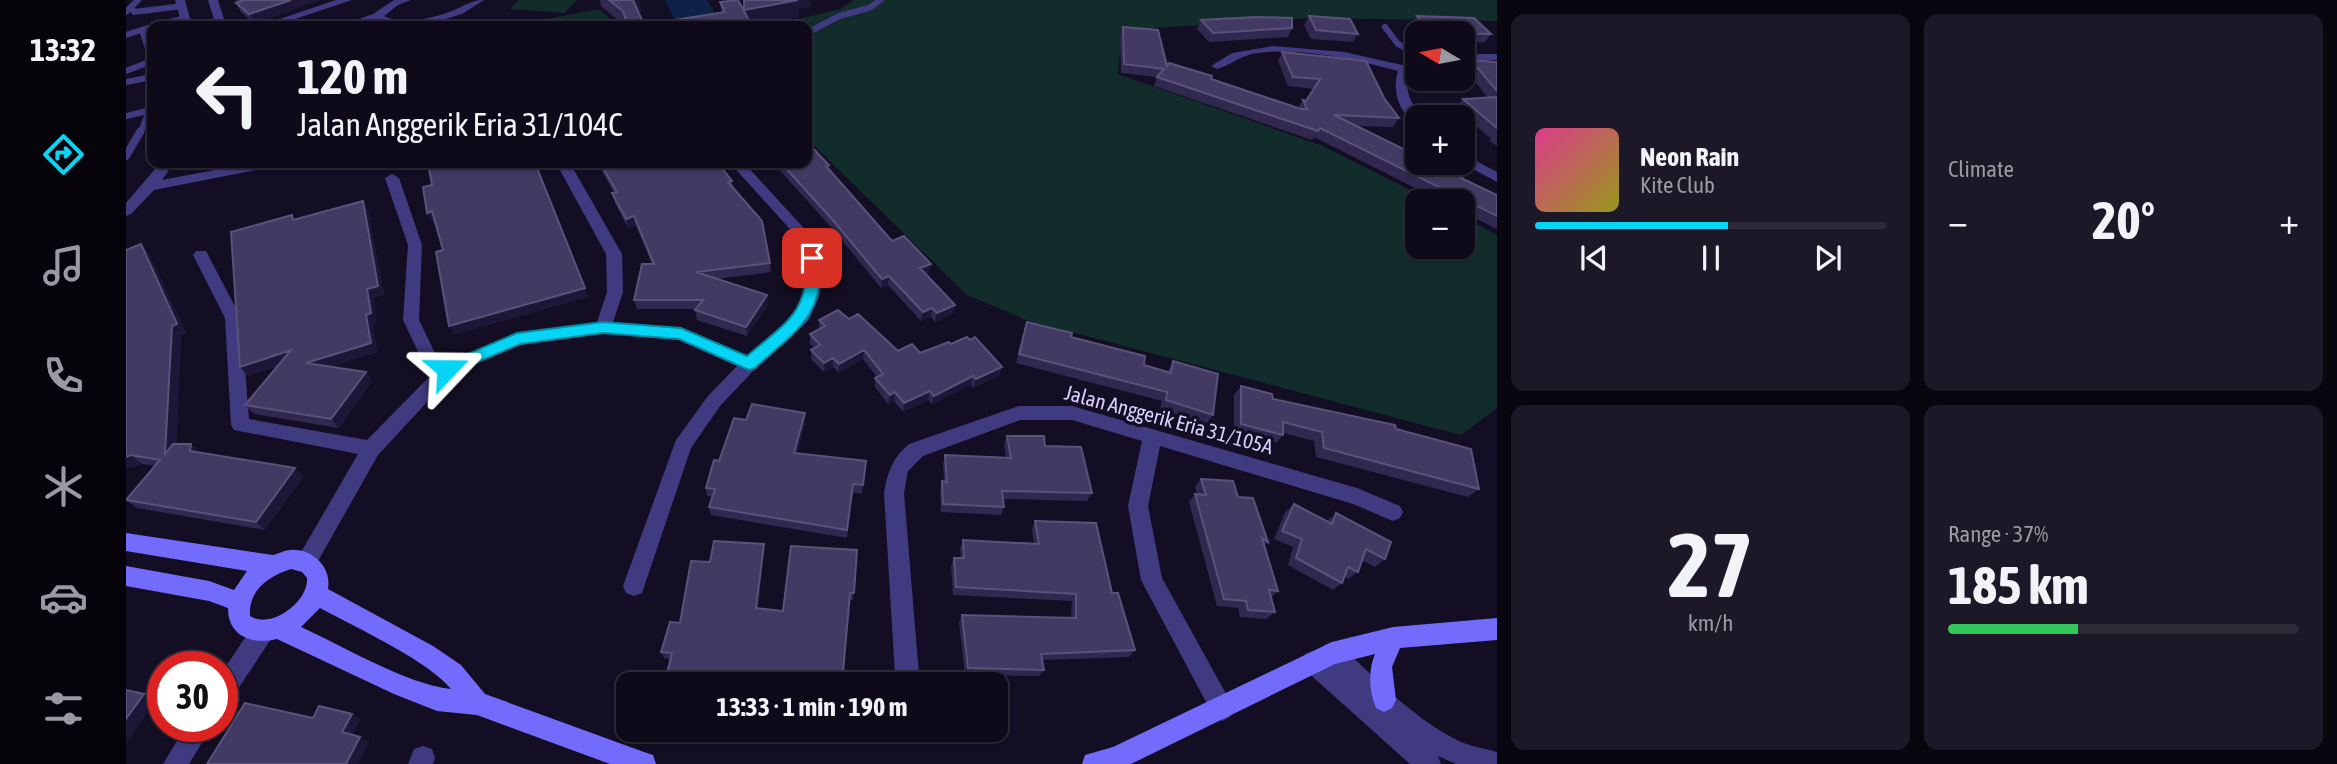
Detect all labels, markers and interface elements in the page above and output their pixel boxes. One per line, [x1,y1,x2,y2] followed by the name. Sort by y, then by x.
[1405,21,1475,91] north arrow
[1405,21,1475,259] map controls
[30,31,96,68] text: 13:32
[297,48,408,104] text: 120 m
[182,49,273,140] icon: left
[1405,105,1475,175] button: +
[297,106,623,143] text: Jalan Anggerik Eria 31/104C
[39,130,88,179] icon: directions
[1640,142,1739,172] text: Neon Rain
[1948,156,2014,182] text: Climate
[1640,172,1715,198] text: Kite Club
[1405,189,1475,259] button: −
[2092,190,2155,250] text: 20°
[1948,199,1968,242] text: −
[2279,199,2299,242] text: +
[782,228,842,288] pin
[793,239,831,277] icon: arrive
[1575,239,1613,277] icon: previous
[1692,239,1730,277] icon: pause
[1809,239,1847,277] icon: next
[39,241,88,290] icon: music
[410,332,484,406] position arrow
[39,351,88,400] icon: phone
[1062,380,1276,459] street label: Jalan Anggerik Eria 31/105A
[39,462,88,511] icon: climate
[1668,512,1753,616] text: 27
[1948,521,2048,547] text: Range · 37%
[1948,555,2089,615] text: 185 km
[39,573,88,622] icon: car
[1688,610,1733,636] text: km/h
[147,651,238,742] speed limit sign: 30
[39,684,88,733] icon: filters
[717,692,907,722] text: 13:33 · 1 min · 190 m

